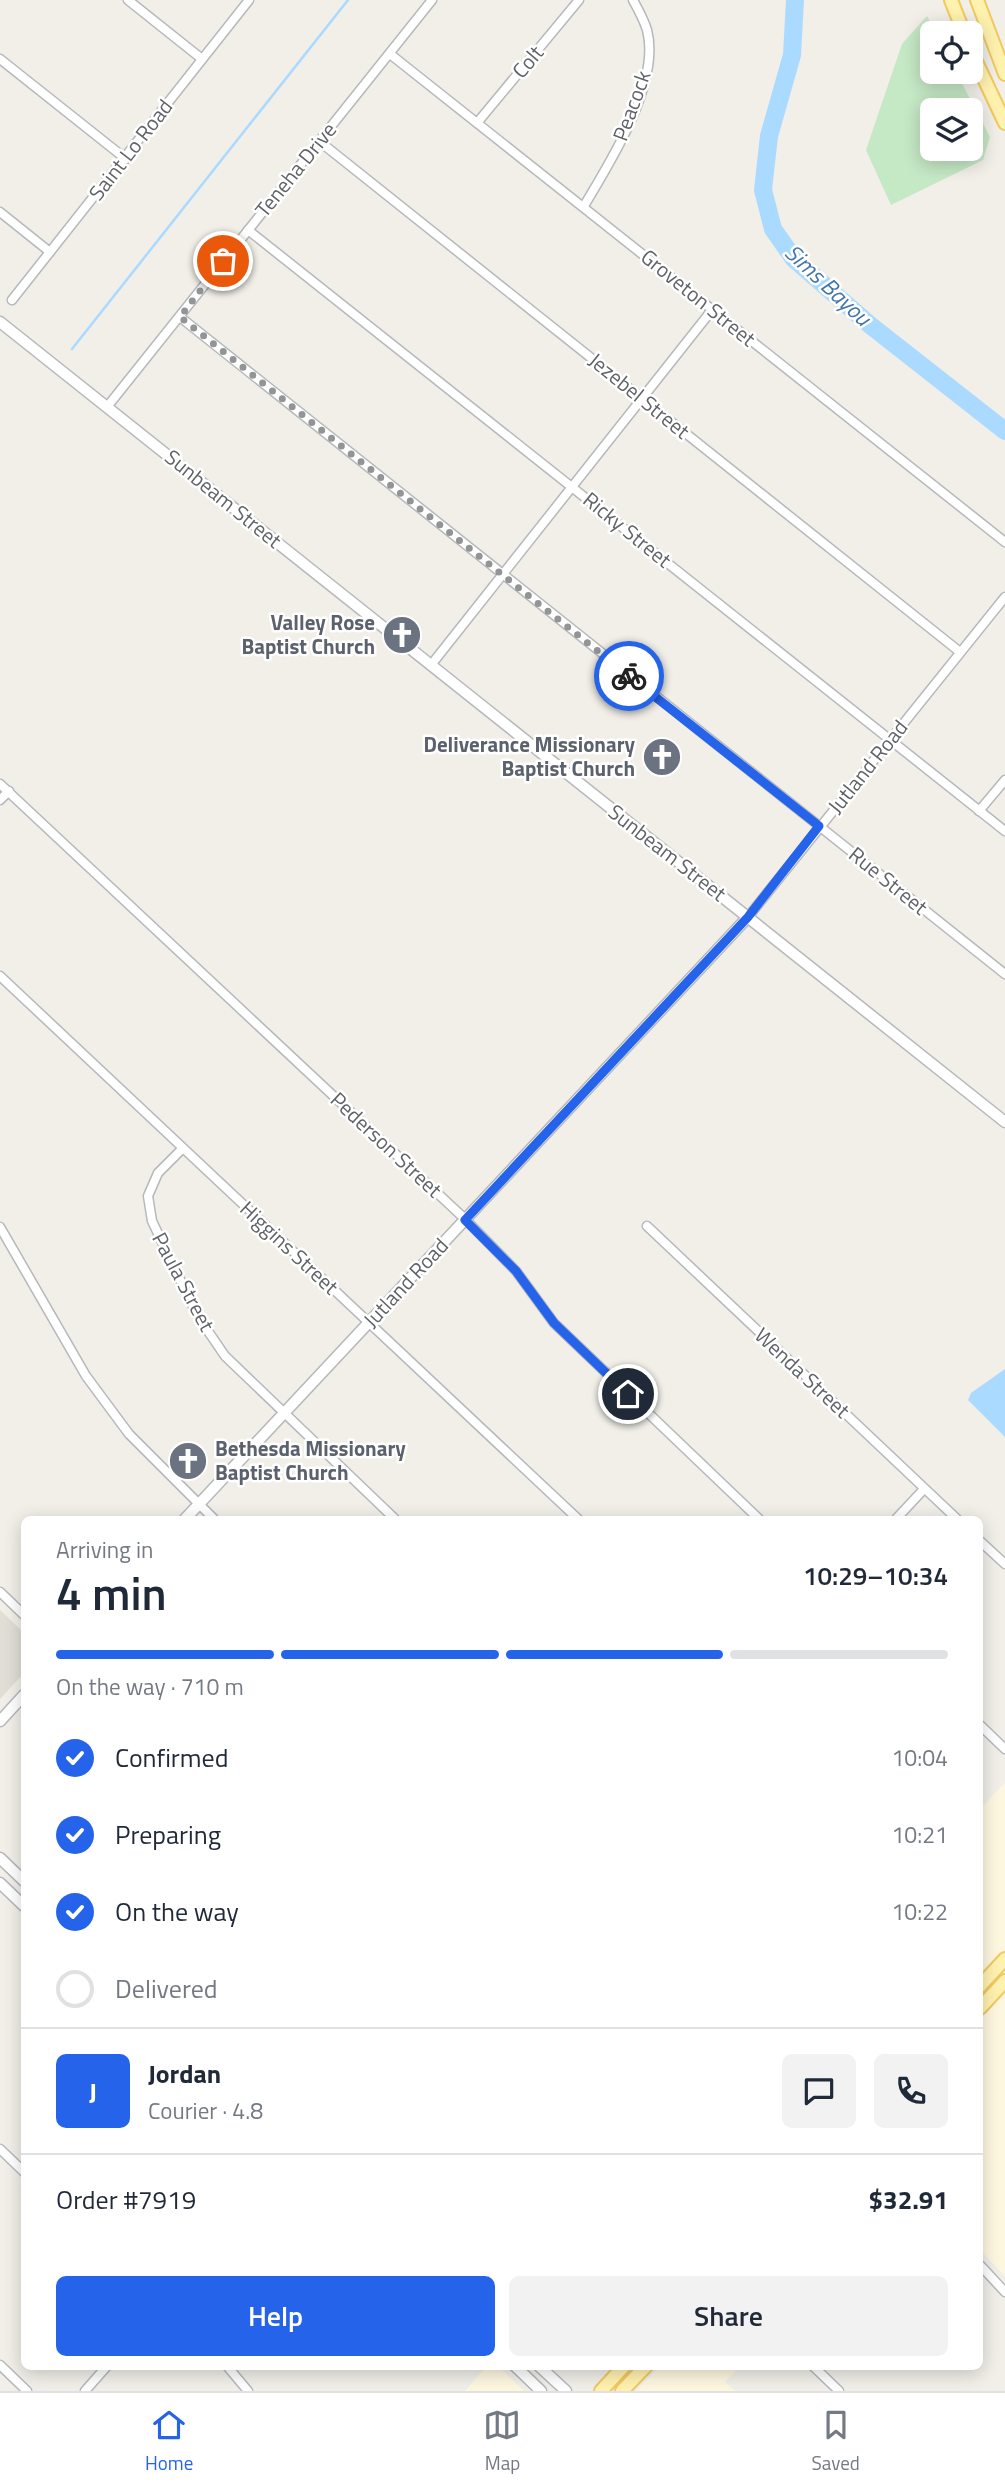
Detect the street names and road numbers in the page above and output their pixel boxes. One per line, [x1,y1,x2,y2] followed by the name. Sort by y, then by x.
[504,37,551,85] street label: Colt
[604,66,659,145] street label: Peacock
[80,92,180,207] street label: Saint Lo Road
[247,115,344,224] street label: Teneha Drive
[634,241,764,354] street label: Groveton Street
[582,344,698,446] street label: Jezebel Street
[158,441,289,556] street label: Sunbeam Street
[577,484,679,575] street label: Ricky Street
[819,713,915,820] street label: Jutland Road
[602,796,734,909] street label: Sunbeam Street
[842,838,935,922] street label: Rue Street
[324,1084,450,1205] street label: Pederson Street
[233,1193,347,1302] street label: Higgins Street
[144,1226,224,1337] street label: Paula Street
[355,1230,455,1334] street label: Jutland Road
[748,1319,858,1425] street label: Wenda Street

